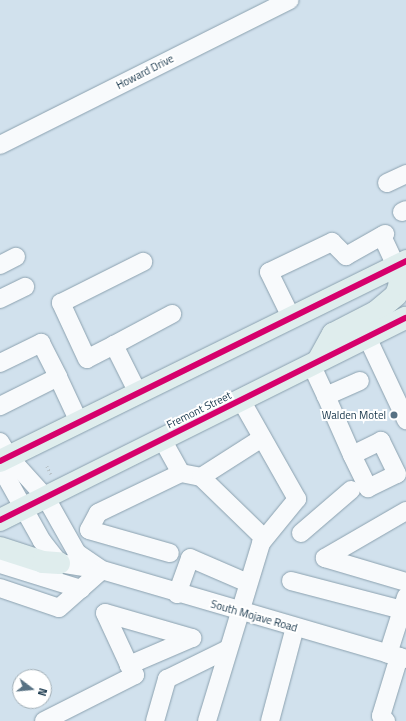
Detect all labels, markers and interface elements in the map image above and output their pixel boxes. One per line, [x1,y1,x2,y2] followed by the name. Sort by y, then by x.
[114,52,176,92] street label: Howard Drive
[165,389,233,431] street label: Fremont Street
[322,408,386,422] place label: Walden Motel
[389,410,399,420] marker: Walden Motel
[209,597,299,635] street label: South Mojave Road
[12,669,52,709] north arrow
[34,686,51,698] text: N

